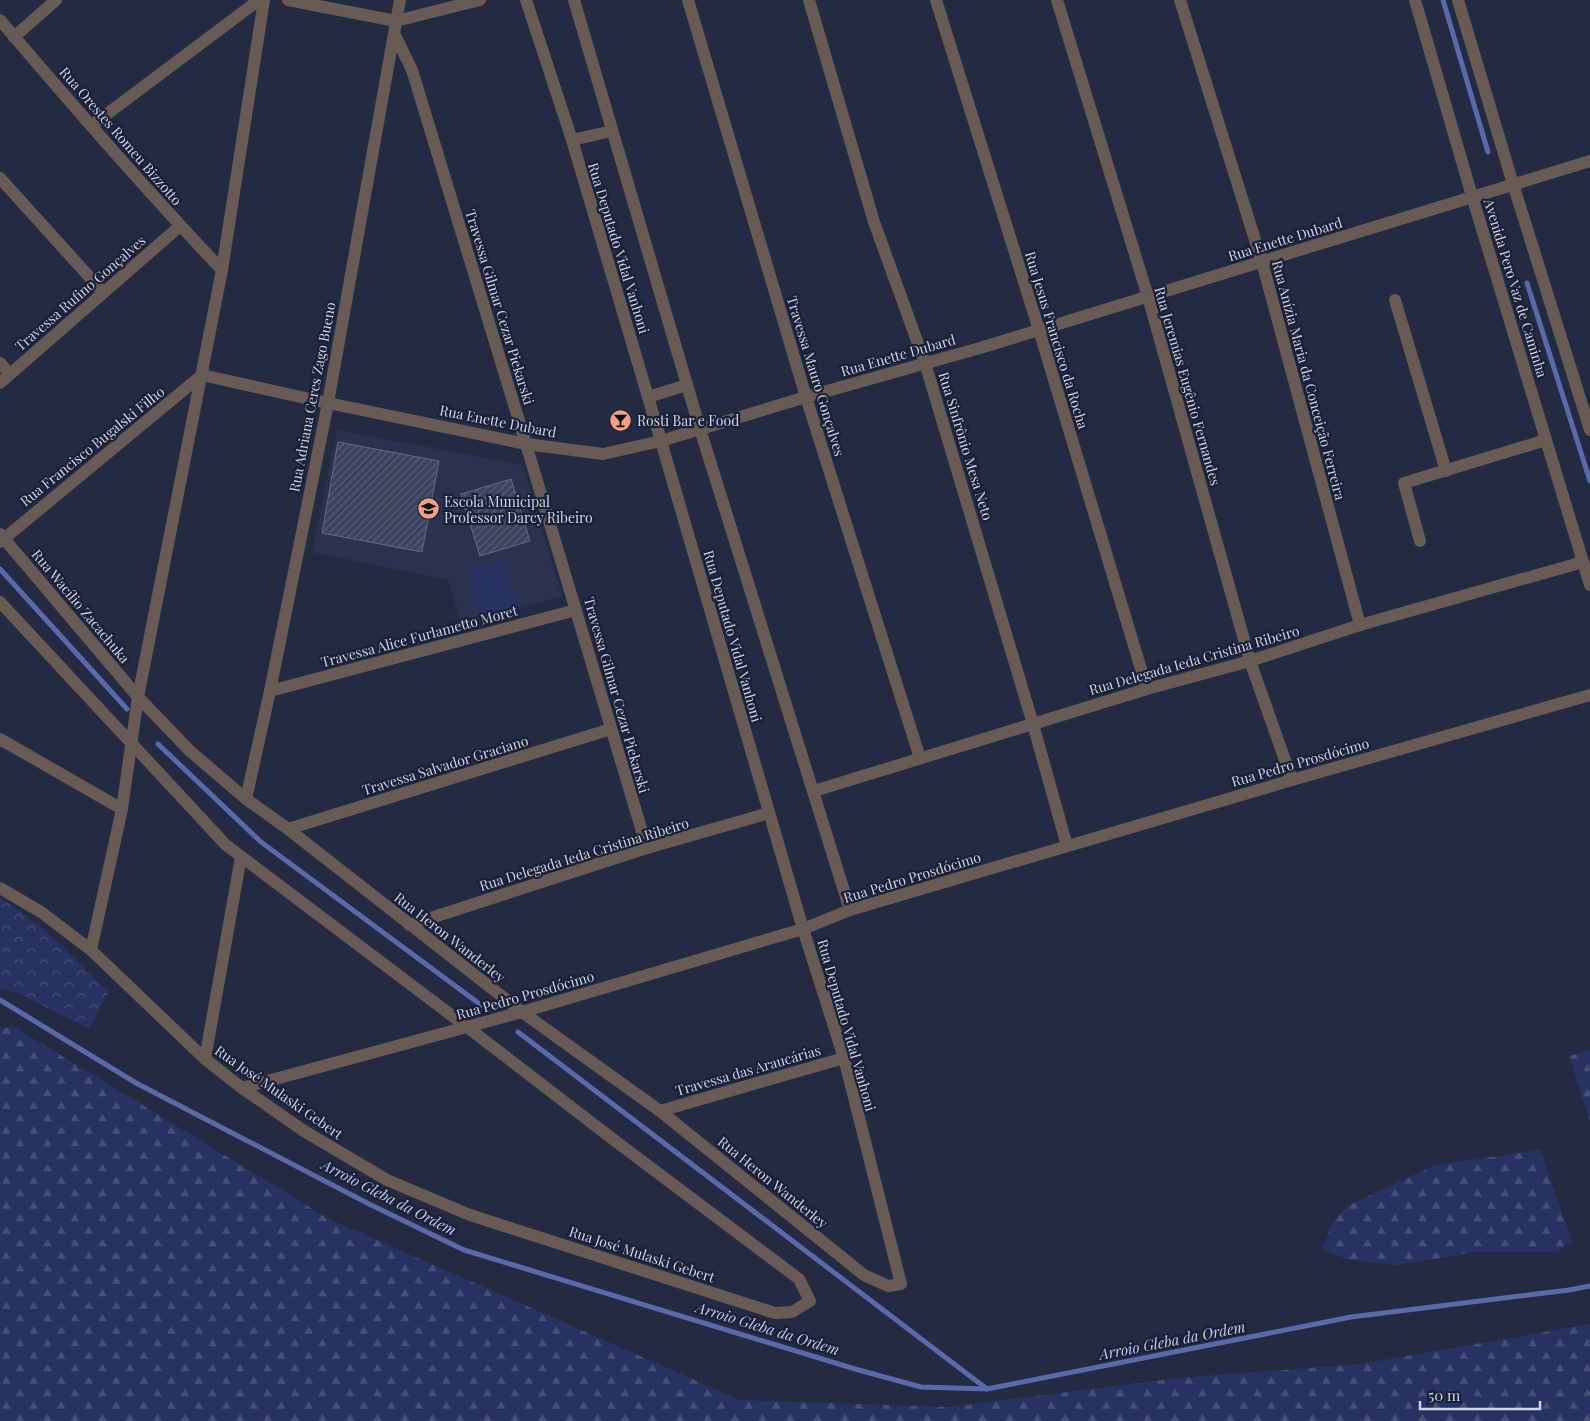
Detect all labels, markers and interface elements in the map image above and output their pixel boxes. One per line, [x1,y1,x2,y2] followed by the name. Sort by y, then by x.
[56,63,187,209] street label: Rua Orestes Romeu Bizzotto
[584,160,654,336] street label: Rua Deputado Vidal Vanhoni
[1479,195,1552,380] street label: Avenida Pero Vaz de Caminha
[461,207,539,407] street label: Travessa Gilmar Cezar Piekarski
[1226,213,1344,265] street label: Rua Enette Dubard
[11,231,149,355] street label: Travessa Rufino Gonçalves
[1021,249,1093,431] street label: Rua Jesus Francisco da Rocha
[1268,258,1350,502] street label: Rua Anízia Maria da Conceição Ferreira
[1150,284,1226,488] street label: Rua Jeremias Eugênio Fernandes
[783,294,849,458] street label: Travessa Mauro Gonçalves
[284,300,340,494] street label: Rua Adriana Ceres Zago Bueno
[838,330,958,380] street label: Rua Enette Dubard
[934,369,998,523] street label: Rua Sinfrônio Mesa Neto
[16,382,168,510] street label: Rua Francisco Bugalski Filho
[438,400,558,442] street label: Rua Enette Dubard
[609,408,633,432] bar icon: Rosti Bar e Food
[637,411,739,430] place label: Rosti Bar e Food
[444,492,593,527] place label: Escola Municipal Professor Darcy Ribeiro
[416,497,440,521] school or university icon: Escola Municipal Professor Darcy Ribeiro
[28,545,134,667] street label: Rua Wacílio Zacachuka
[699,548,767,724] street label: Rua Deputado Vidal Vanhoni
[580,595,654,795] street label: Travessa Gilmar Cezar Piekarski
[319,600,520,671] street label: Travessa Alice Furlametto Moret
[1087,621,1302,699] street label: Rua Delegada Ieda Cristina Ribeiro
[360,731,531,799] street label: Travessa Salvador Graciano
[1229,733,1372,791] street label: Rua Pedro Prosdócimo
[477,813,691,895] street label: Rua Delegada Ieda Cristina Ribeiro
[841,847,983,907] street label: Rua Pedro Prosdócimo
[390,888,510,986] street label: Rua Heron Wanderley
[813,937,881,1113] street label: Rua Deputado Vidal Vanhoni
[454,966,597,1024] street label: Rua Pedro Prosdócimo
[673,1040,823,1100] street label: Travessa das Araucárias
[211,1041,348,1144] street label: Rua José Mulaski Gebert
[714,1132,832,1232] street label: Rua Heron Wanderley
[316,1153,460,1240] water label: Arroio Gleba da Ordem
[567,1221,718,1287] street label: Rua José Mulaski Gebert
[692,1296,842,1359] water label: Arroio Gleba da Ordem
[1095,1316,1247,1364] water label: Arroio Gleba da Ordem
[1420,1378,1540,1410] scale bar
[1428,1385,1461,1405] text: 50 m

